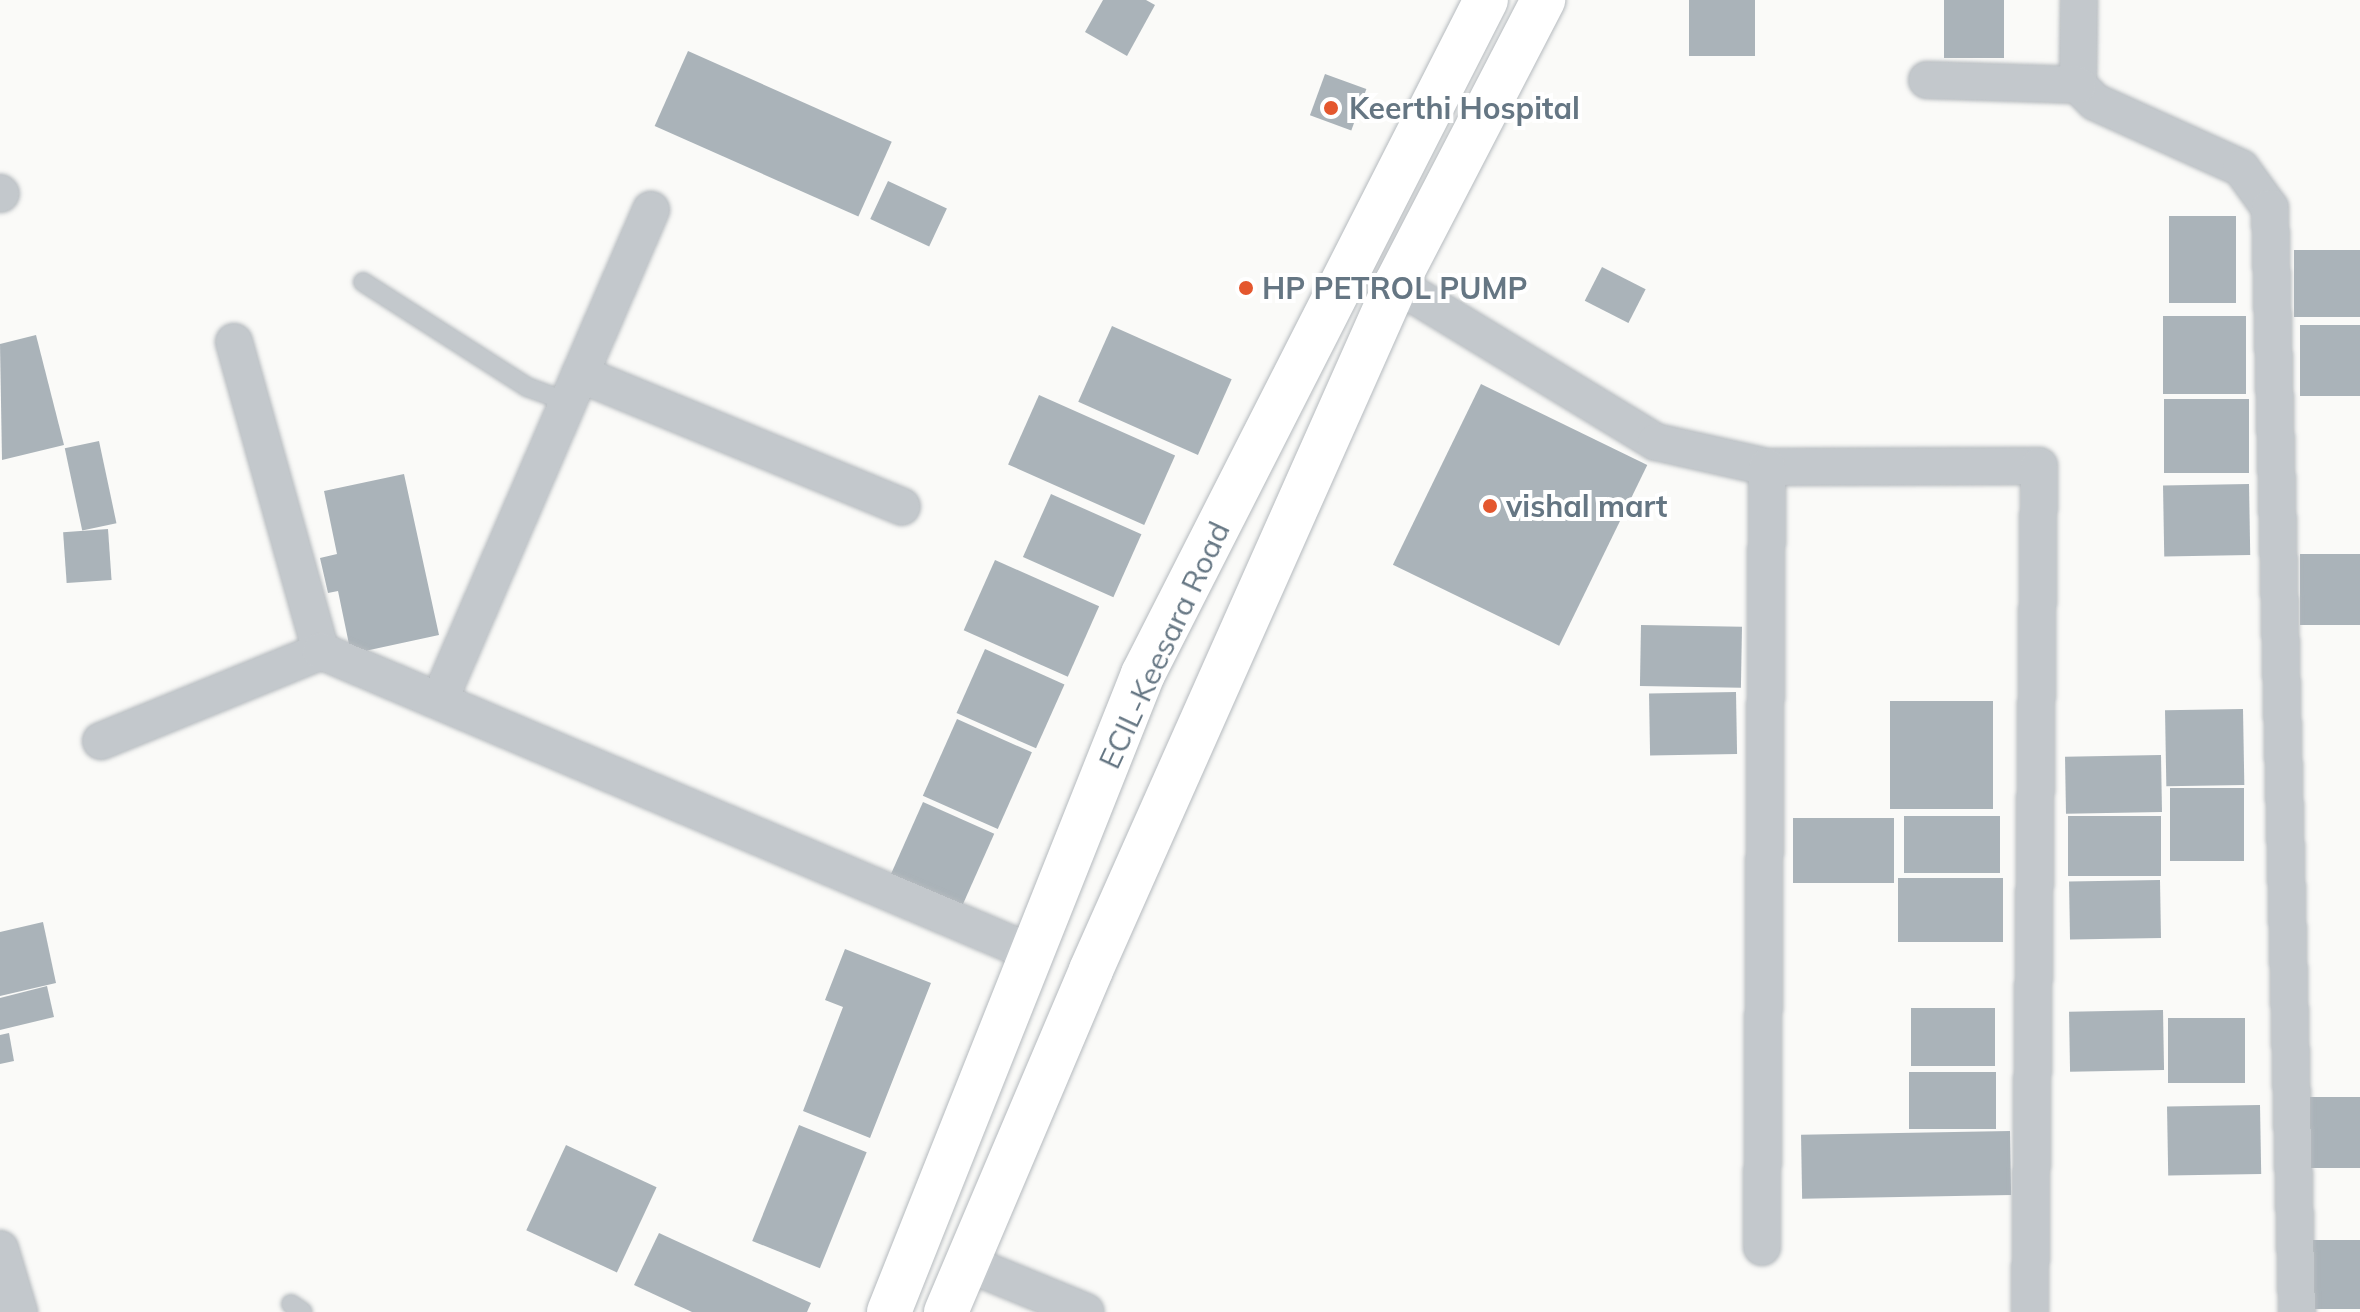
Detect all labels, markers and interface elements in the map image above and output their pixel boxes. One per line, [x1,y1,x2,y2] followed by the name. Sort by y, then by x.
[1349,90,1580,126] place label: Keerthi Hospital
[1320,97,1342,119] marker: Keerthi Hospital
[1262,270,1527,306] place label: HP PETROL PUMP
[1237,279,1255,297] marker: HP PETROL PUMP
[1506,488,1667,524] place label: vishal mart
[1481,497,1499,515] marker: vishal mart
[1091,516,1237,774] street label: ECIL-Keesara Road

